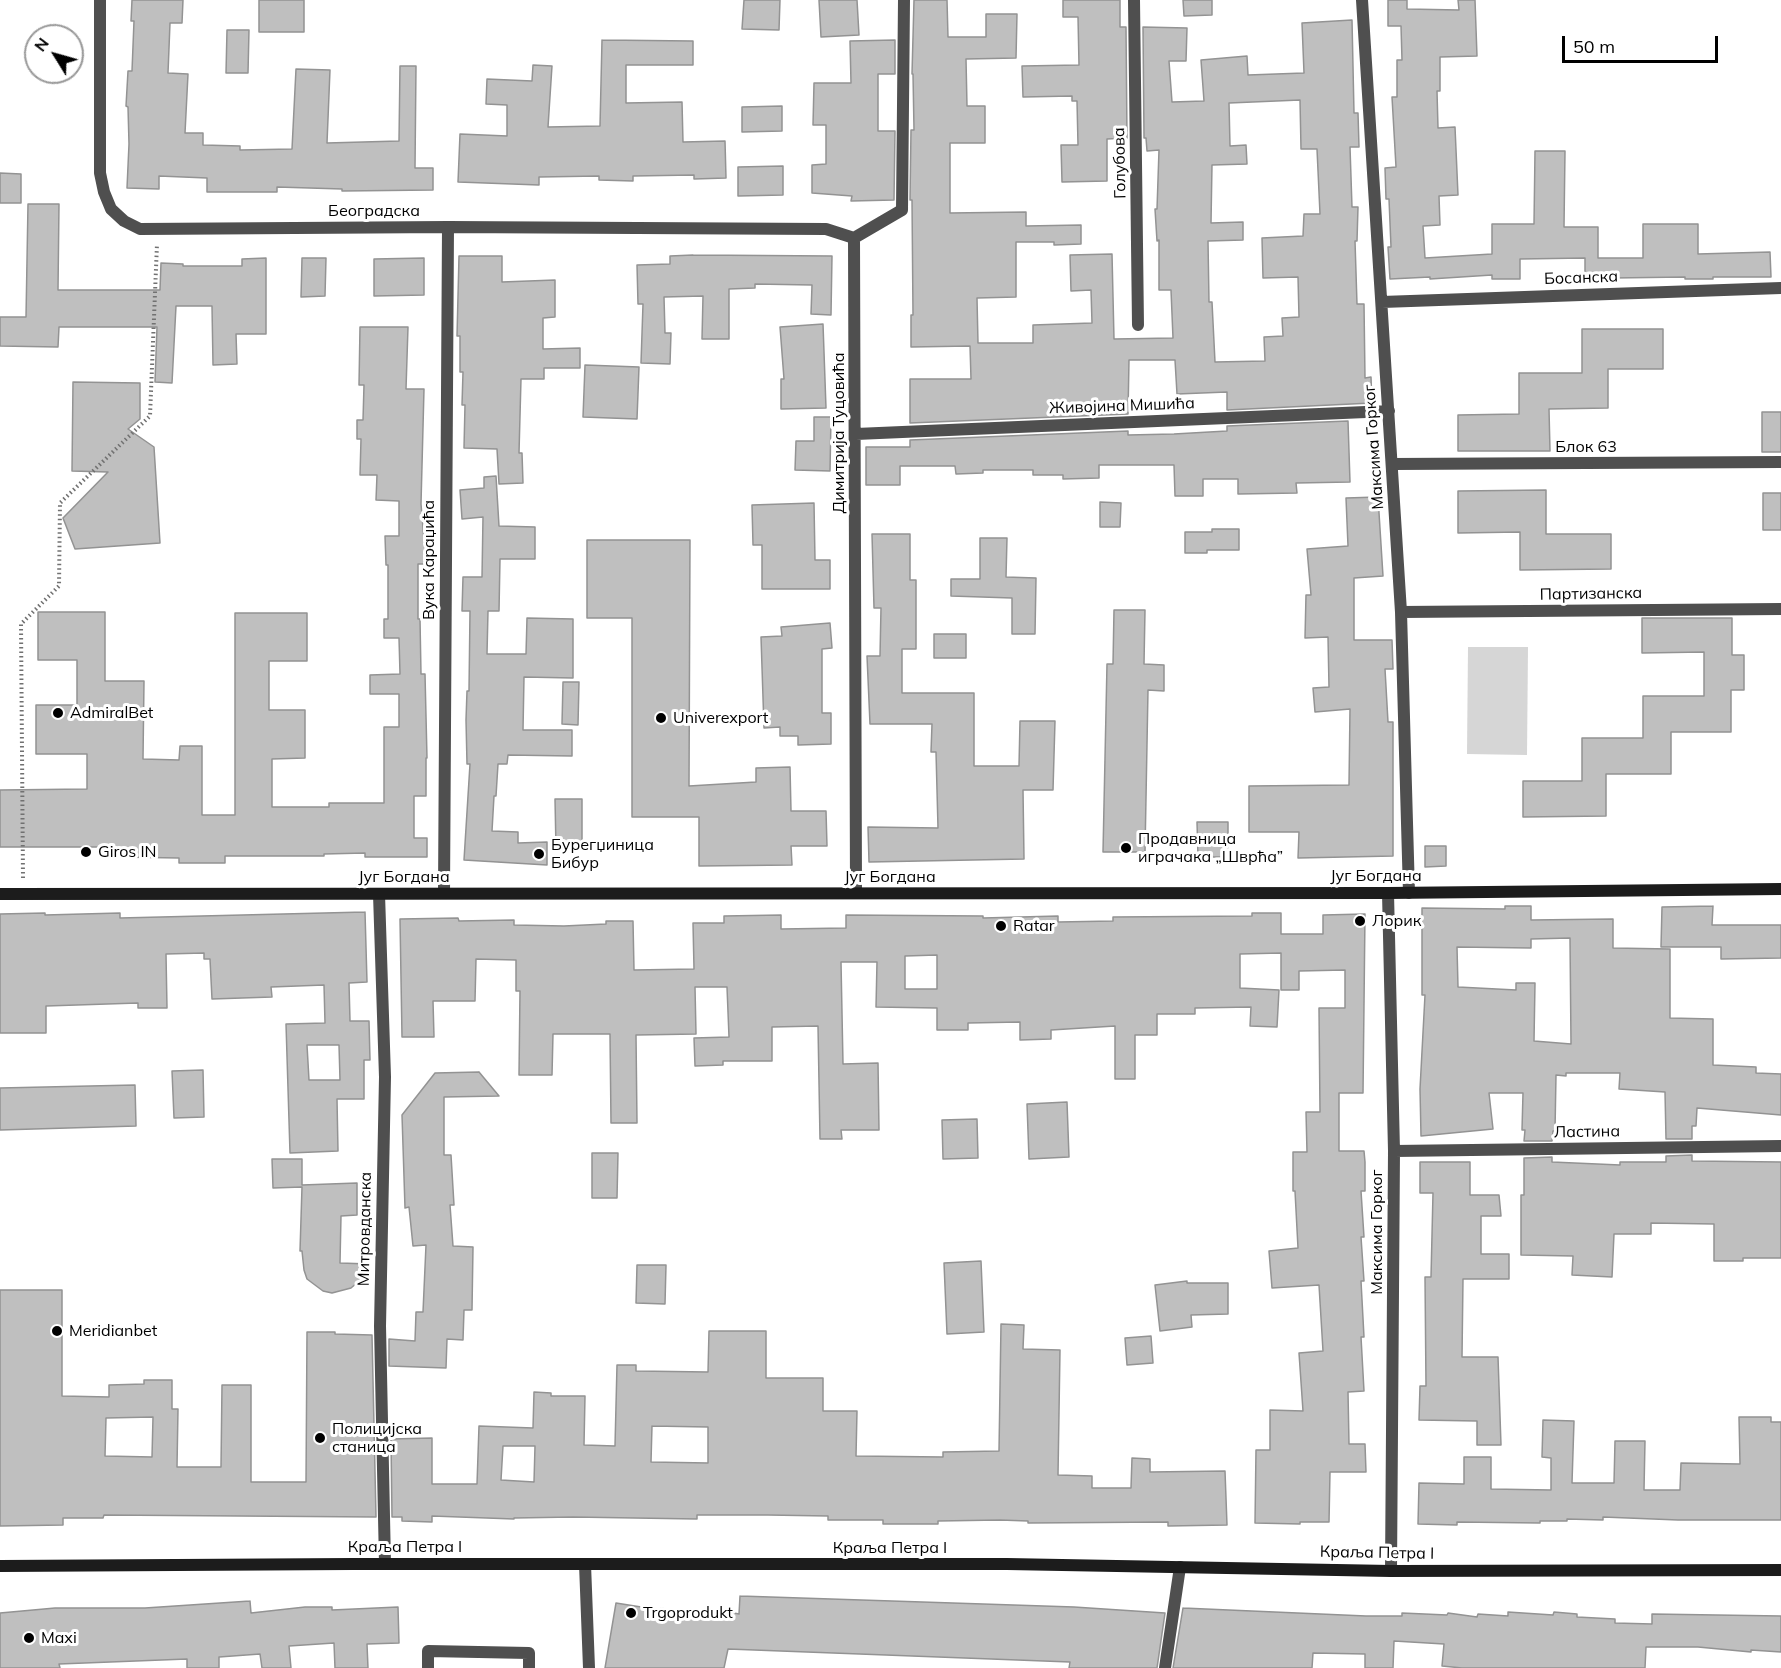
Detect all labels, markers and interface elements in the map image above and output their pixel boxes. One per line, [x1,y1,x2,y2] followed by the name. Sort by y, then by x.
[24,24,84,84] north arrow
[1565,24,1721,62] scale bar
[30,34,53,55] text: N
[1573,35,1615,58] text: 50 m
[1110,127,1130,199] street label: Голубова
[328,201,420,221] street label: Београдска
[1544,267,1618,289] street label: Босанска
[829,352,849,514] street label: Димитрија Туцовића
[1360,384,1388,510] street label: Максима Горког
[1049,394,1195,418] street label: Живојина Мишића
[1555,437,1617,457] street label: Блок 63
[419,500,439,620] street label: Вука Караџића
[1540,584,1642,604] street label: Партизанска
[70,703,153,723] place label: AdmiralBet
[51,706,65,720] marker: AdmiralBet
[673,708,768,728] place label: Univerexport
[654,711,668,725] marker: Univerexport
[1138,829,1283,867] place label: Продавница играчака „Шврћа”
[551,835,654,873] place label: Бурегџиница Бибур
[1119,841,1133,855] marker: Продавница играчака „Шврћа”
[98,842,157,862] place label: Giros IN
[79,845,93,859] marker: Giros IN
[532,847,546,861] marker: Бурегџиница Бибур
[1330,866,1422,886] street label: Југ Богдана
[358,867,450,887] street label: Југ Богдана
[844,867,936,887] street label: Југ Богдана
[1372,911,1421,931] place label: Лорик
[1353,914,1367,928] marker: Лорик
[1013,916,1055,936] place label: Ratar
[994,919,1008,933] marker: Ratar
[1554,1122,1620,1142] street label: Ластина
[1367,1169,1387,1295] street label: Максима Горког
[354,1172,376,1286] street label: Митровданска
[69,1321,157,1341] place label: Meridianbet
[50,1324,64,1338] marker: Meridianbet
[332,1419,422,1457] place label: Полицијска станица
[313,1431,327,1445] marker: Полицијска станица
[348,1537,462,1557] street label: Краља Петра I
[833,1538,947,1558] street label: Краља Петра I
[1320,1542,1434,1564] street label: Краља Петра I
[643,1603,733,1623] place label: Trgoprodukt
[624,1606,638,1620] marker: Trgoprodukt
[41,1628,77,1648] place label: Maxi
[22,1631,36,1645] marker: Maxi

